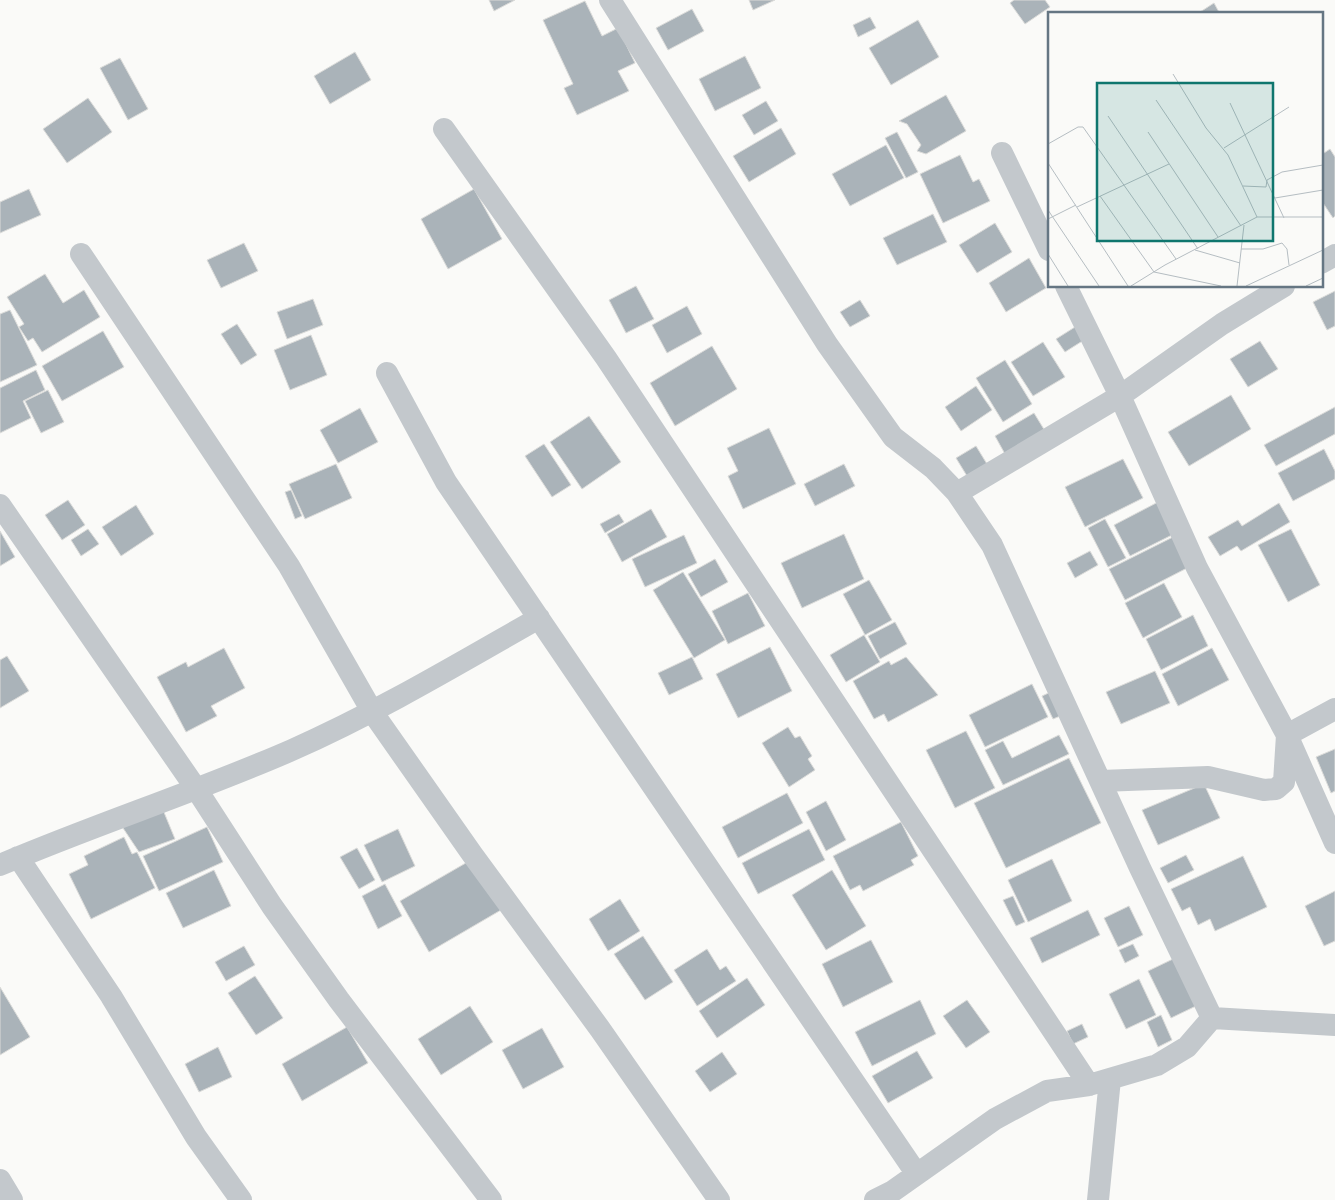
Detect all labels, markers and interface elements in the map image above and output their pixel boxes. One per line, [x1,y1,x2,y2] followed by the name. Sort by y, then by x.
[1048,12,1322,288] inset map

